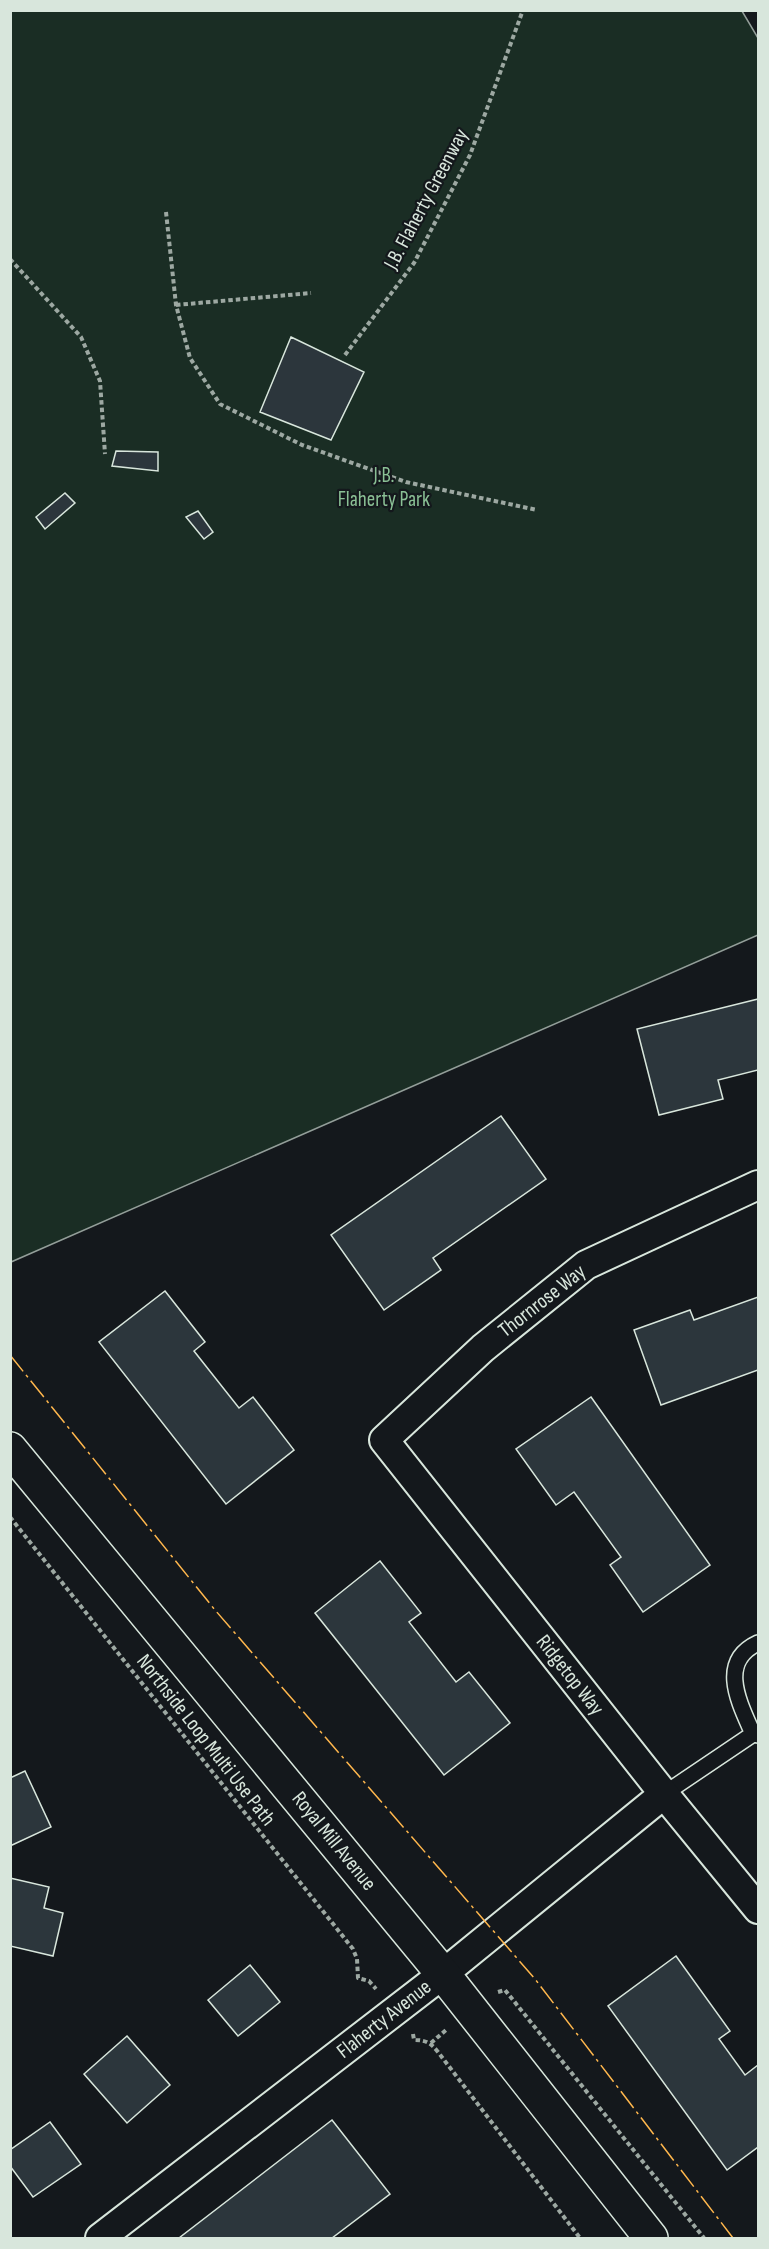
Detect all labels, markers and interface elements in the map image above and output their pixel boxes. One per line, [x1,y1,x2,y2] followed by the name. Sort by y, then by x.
[378,124,474,274] street label: J.B. Flaherty Greenway
[338,463,430,512] park label: J.B. Flaherty Park
[493,1259,591,1343] street label: Thornrose Way
[531,1630,609,1720] street label: Ridgetop Way
[131,1649,281,1831] street label: Northside Loop Multi Use Path
[287,1787,381,1895] street label: Royal Mill Avenue
[332,1974,436,2064] street label: Flaherty Avenue

